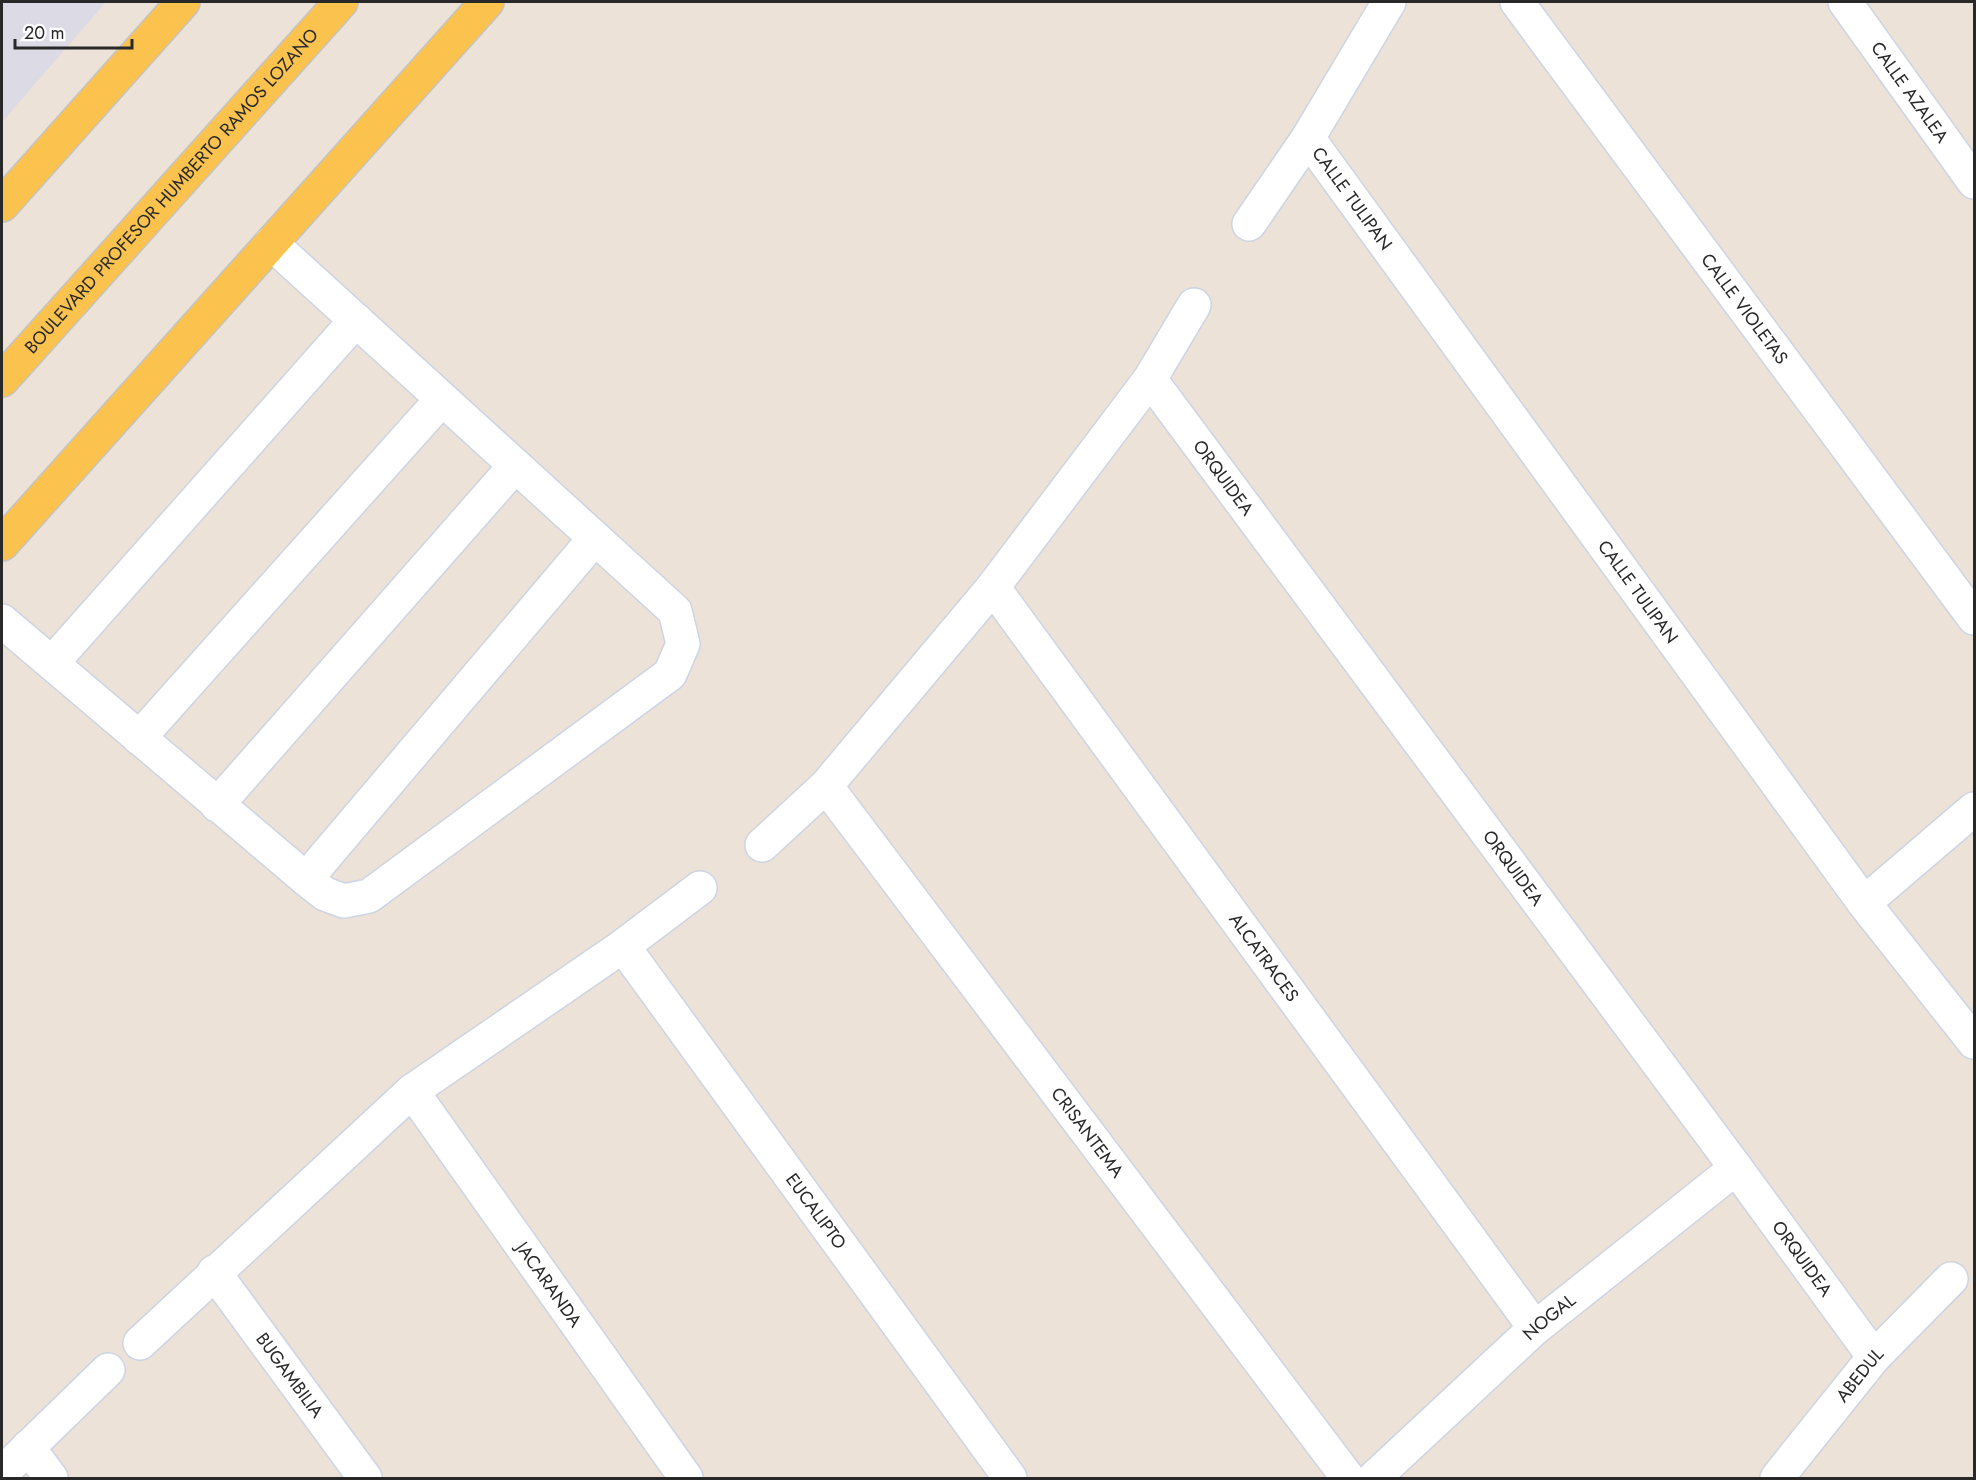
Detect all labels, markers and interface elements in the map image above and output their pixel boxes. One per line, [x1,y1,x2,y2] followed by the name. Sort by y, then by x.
[15,12,132,50] scale bar
[24,20,64,46] text: 20 m
[19,22,325,359] street label: BOULEVARD PROFESOR HUMBERTO RAMOS LOZANO
[1864,36,1955,148] street label: CALLE AZALEA
[1306,142,1399,256] street label: CALLE TULIPAN
[1695,248,1795,370] street label: CALLE VIOLETAS
[1187,435,1260,521] street label: ORQUIDEA
[1591,535,1684,649] street label: CALLE TULIPAN
[1476,825,1550,911] street label: ORQUIDEA
[1223,908,1305,1007] street label: ALCATRACES
[1045,1082,1130,1183] street label: CRISANTEMA
[779,1168,853,1255] street label: EUCALIPTO
[1766,1215,1839,1302] street label: ORQUIDEA
[509,1235,588,1332] street label: JACARANDA
[1517,1287,1581,1346] street label: NOGAL
[250,1327,330,1423] street label: BUGAMBILIA
[1830,1342,1889,1408] street label: ABEDUL

